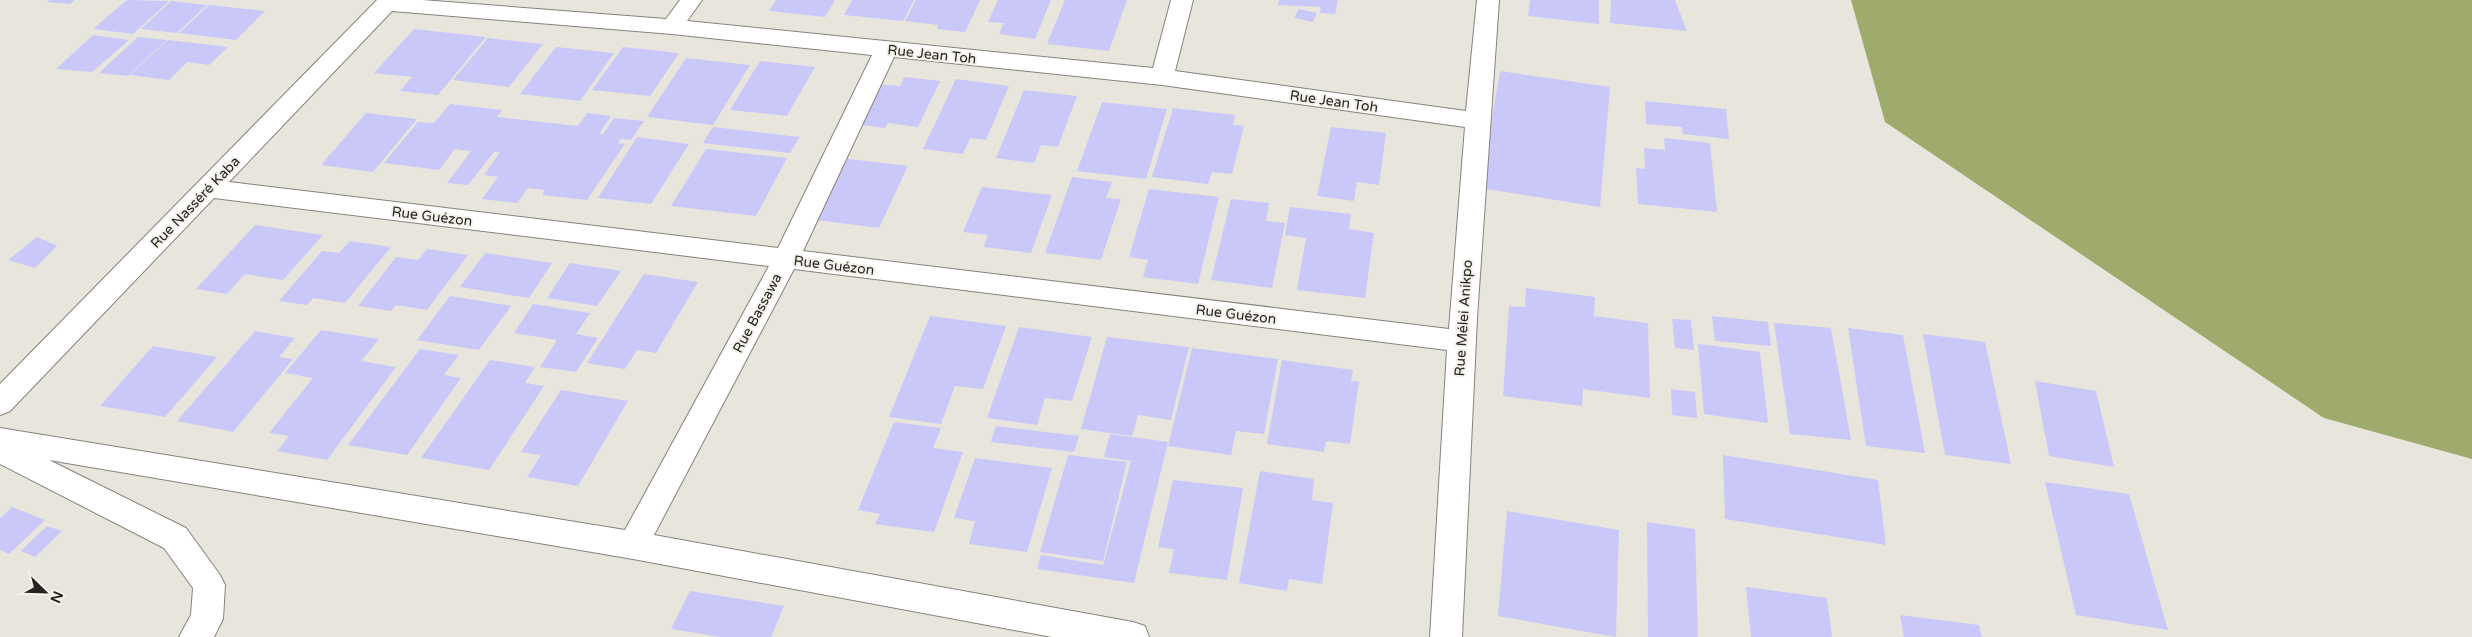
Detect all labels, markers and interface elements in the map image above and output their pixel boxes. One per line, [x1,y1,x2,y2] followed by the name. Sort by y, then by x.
[887,41,977,68] street label: Rue Jean Toh
[1289,87,1379,116] street label: Rue Jean Toh
[147,153,244,252] street label: Rue Nasséré Kaba
[391,203,473,230] street label: Rue Guézon
[793,252,875,279] street label: Rue Guézon
[1451,259,1476,377] street label: Rue Mélei Anikpo
[729,271,786,356] street label: Rue Bassawa
[1195,301,1277,328] street label: Rue Guézon
[20,567,70,617] north arrow
[46,588,67,605] text: N

